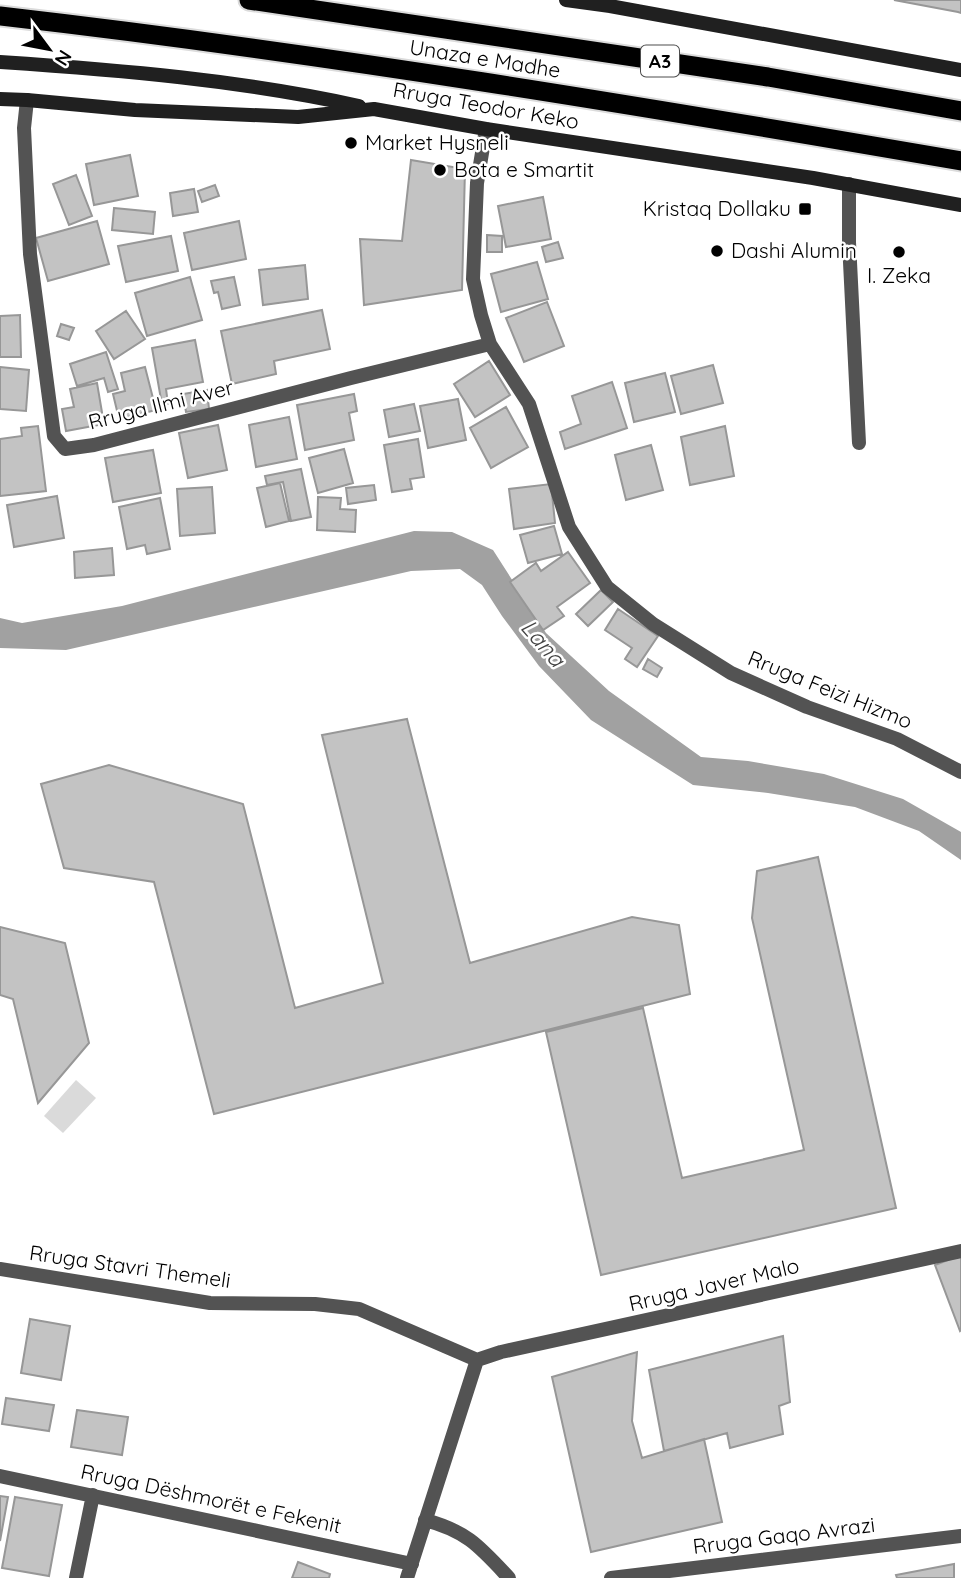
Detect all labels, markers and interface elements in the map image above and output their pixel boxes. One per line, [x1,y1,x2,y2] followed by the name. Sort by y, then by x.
[14,14,84,84] north arrow
[408,33,563,83] street label: Unaza e Madhe
[641,45,679,76] road number: A3
[50,46,77,70] text: N
[391,76,581,134] street label: Rruga Teodor Keko
[365,129,509,155] place label: Market Hysneli
[343,135,359,151] marker: Market Hysneli
[454,156,594,182] place label: Bota e Smartit
[432,162,448,178] marker: Bota e Smartit
[643,195,791,221] place label: Kristaq Dollaku
[797,201,813,217] marker: Kristaq Dollaku
[731,237,857,263] place label: Dashi Alumin
[709,243,725,259] marker: Dashi Alumin
[891,244,907,260] marker: I. Zeka
[867,262,931,288] place label: I. Zeka
[85,373,236,435] street label: Rruga Ilmi Aver
[515,613,573,673] water label: Lana
[744,644,916,734] street label: Rruga Feizi Hizmo
[28,1239,232,1293] street label: Rruga Stavri Themeli
[626,1252,801,1316] street label: Rruga Javer Malo
[78,1458,344,1538] street label: Rruga Dëshmorët e Fekenit
[691,1511,876,1559] street label: Rruga Gaqo Avrazi

